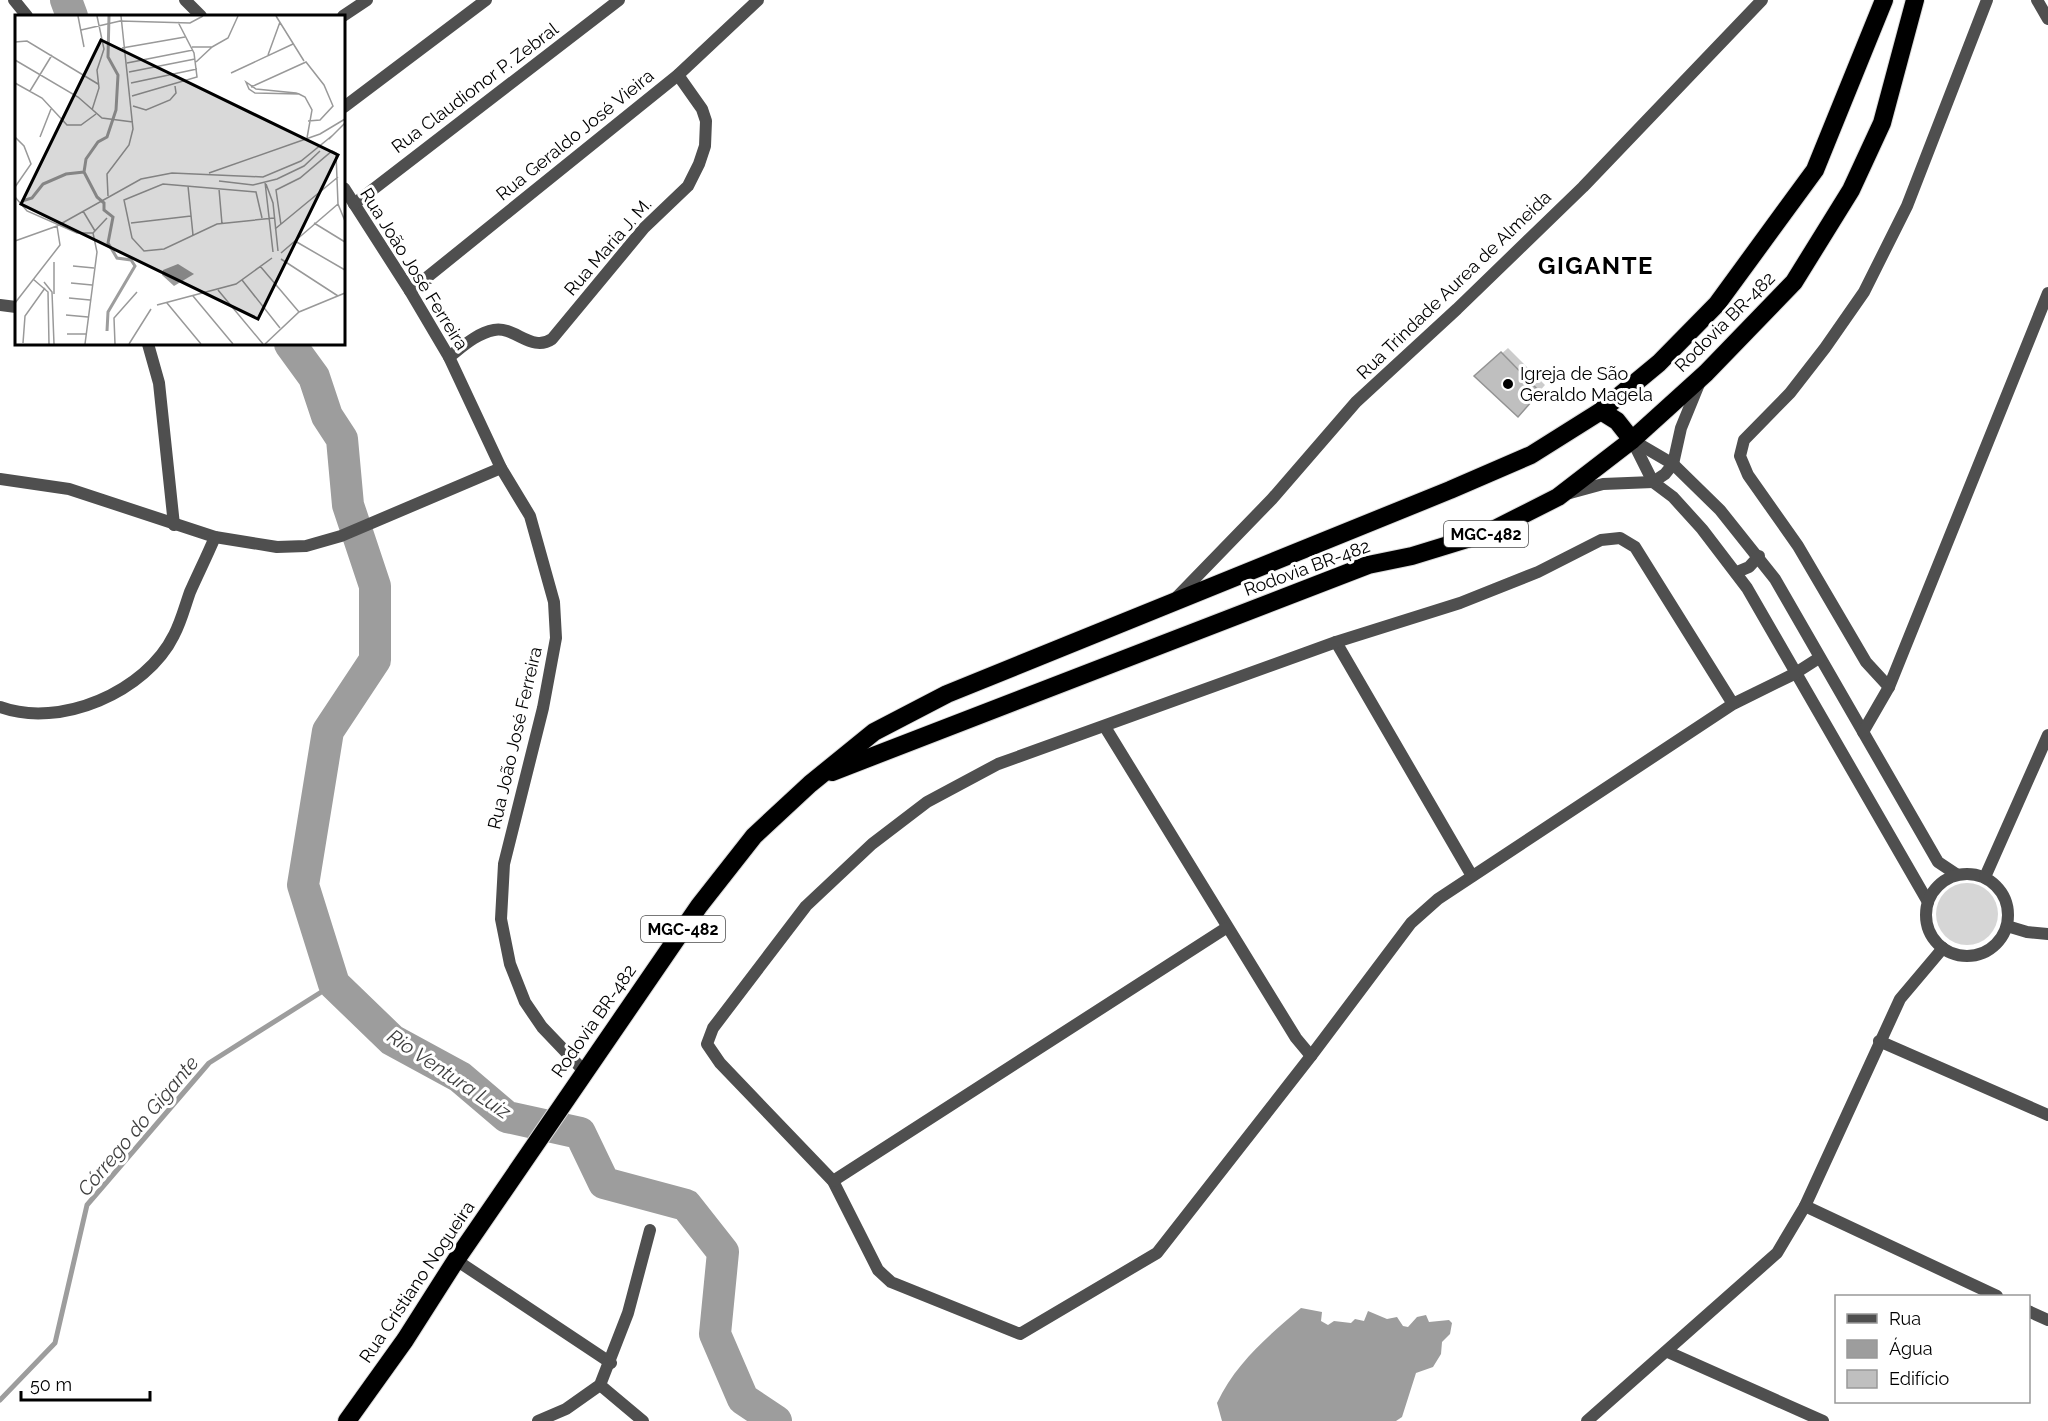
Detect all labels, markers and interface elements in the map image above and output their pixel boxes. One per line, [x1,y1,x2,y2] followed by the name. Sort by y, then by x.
[15,15,345,345] inset map
[387,18,562,157] street label: Rua Claudionor P. Zebral
[492,65,658,205] street label: Rua Geraldo José Vieira
[356,184,473,353] street label: Rua João José Ferreira
[1352,186,1555,383] street label: Rua Trindade Aurea de Almeida
[560,194,656,300] street label: Rua Maria J. M.
[1538,251,1654,280] district label: GIGANTE
[1670,267,1779,376] street label: Rodovia BR-482
[1520,363,1653,405] place label: Igreja de São Geraldo Magela
[1501,377,1515,391] marker: Igreja de São Geraldo Magela
[1444,521,1528,547] road number: MGC-482
[1241,535,1373,600] street label: Rodovia BR-482
[483,645,546,831] street label: Rua João José Ferreira
[641,916,725,942] road number: MGC-482
[547,960,640,1081] street label: Rodovia BR-482
[383,1024,516,1124] water label: Rio Ventura Luiz
[73,1051,204,1201] water label: Córrego do Gigante
[355,1197,479,1367] street label: Rua Cristiano Nogueira
[1835,1295,2030,1403] legend
[1889,1308,1921,1329] text: Rua
[1889,1337,1933,1359] text: Água
[21,1364,150,1402] scale bar
[1889,1368,1949,1389] text: Edifício
[30,1374,72,1395] text: 50 m

